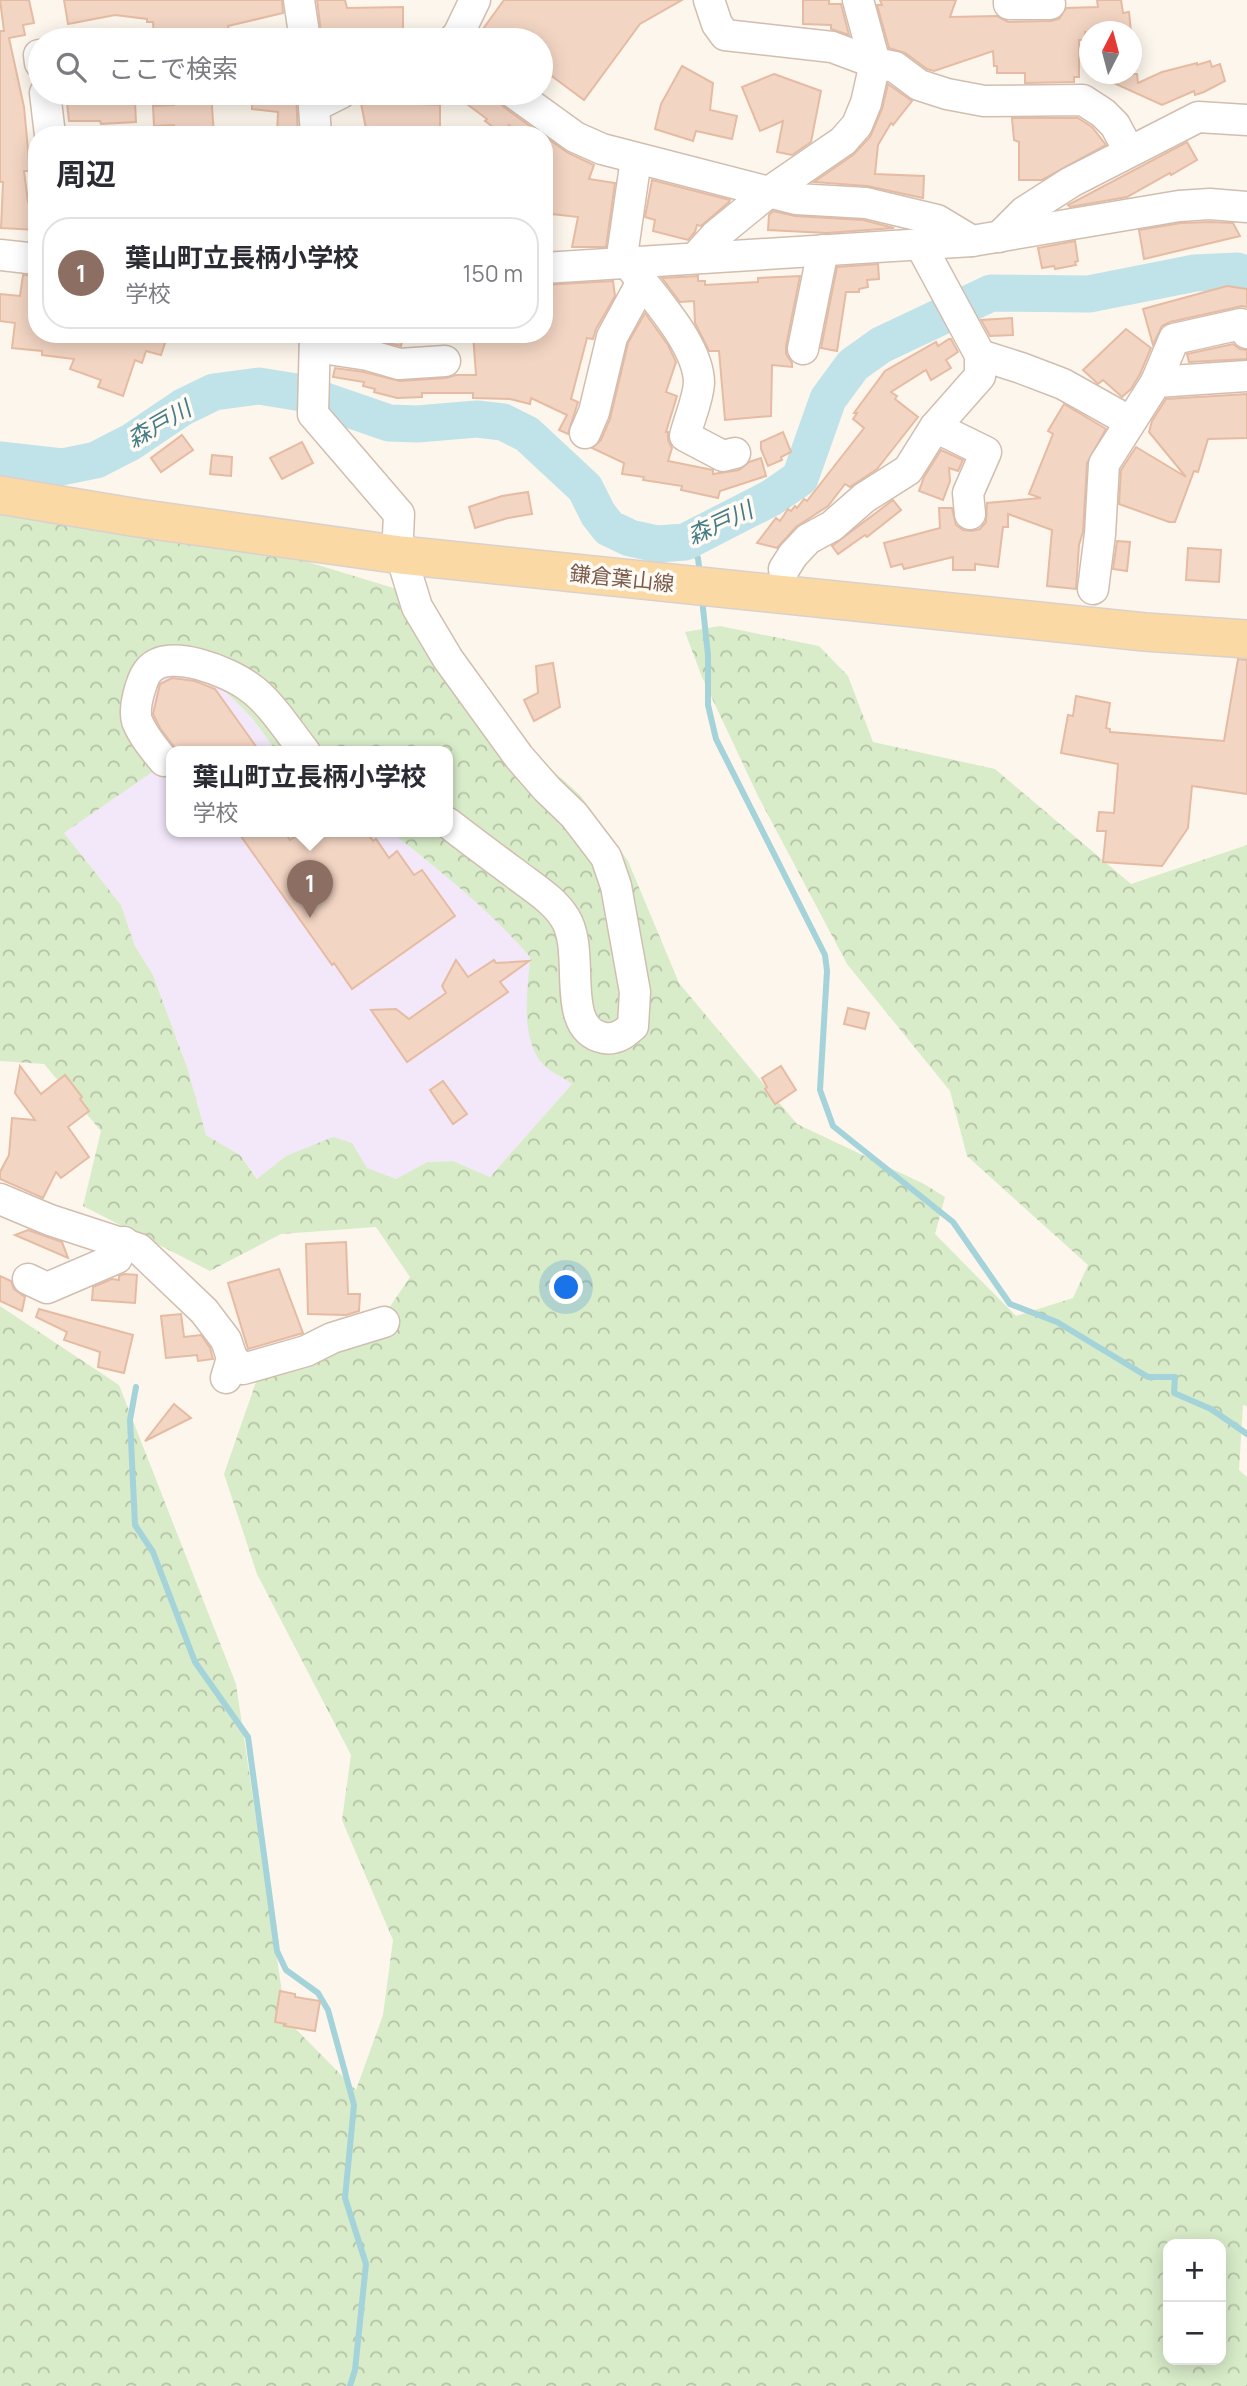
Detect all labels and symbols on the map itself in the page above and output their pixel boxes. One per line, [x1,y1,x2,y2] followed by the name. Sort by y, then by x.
[1079,21,1142,84] north arrow
[121,391,199,454] water label: 森戸川
[682,492,760,551] water label: 森戸川
[568,559,676,597] street label: 鎌倉葉山線
[287,860,333,918] pin: 1
[549,1270,583,1304] your location

